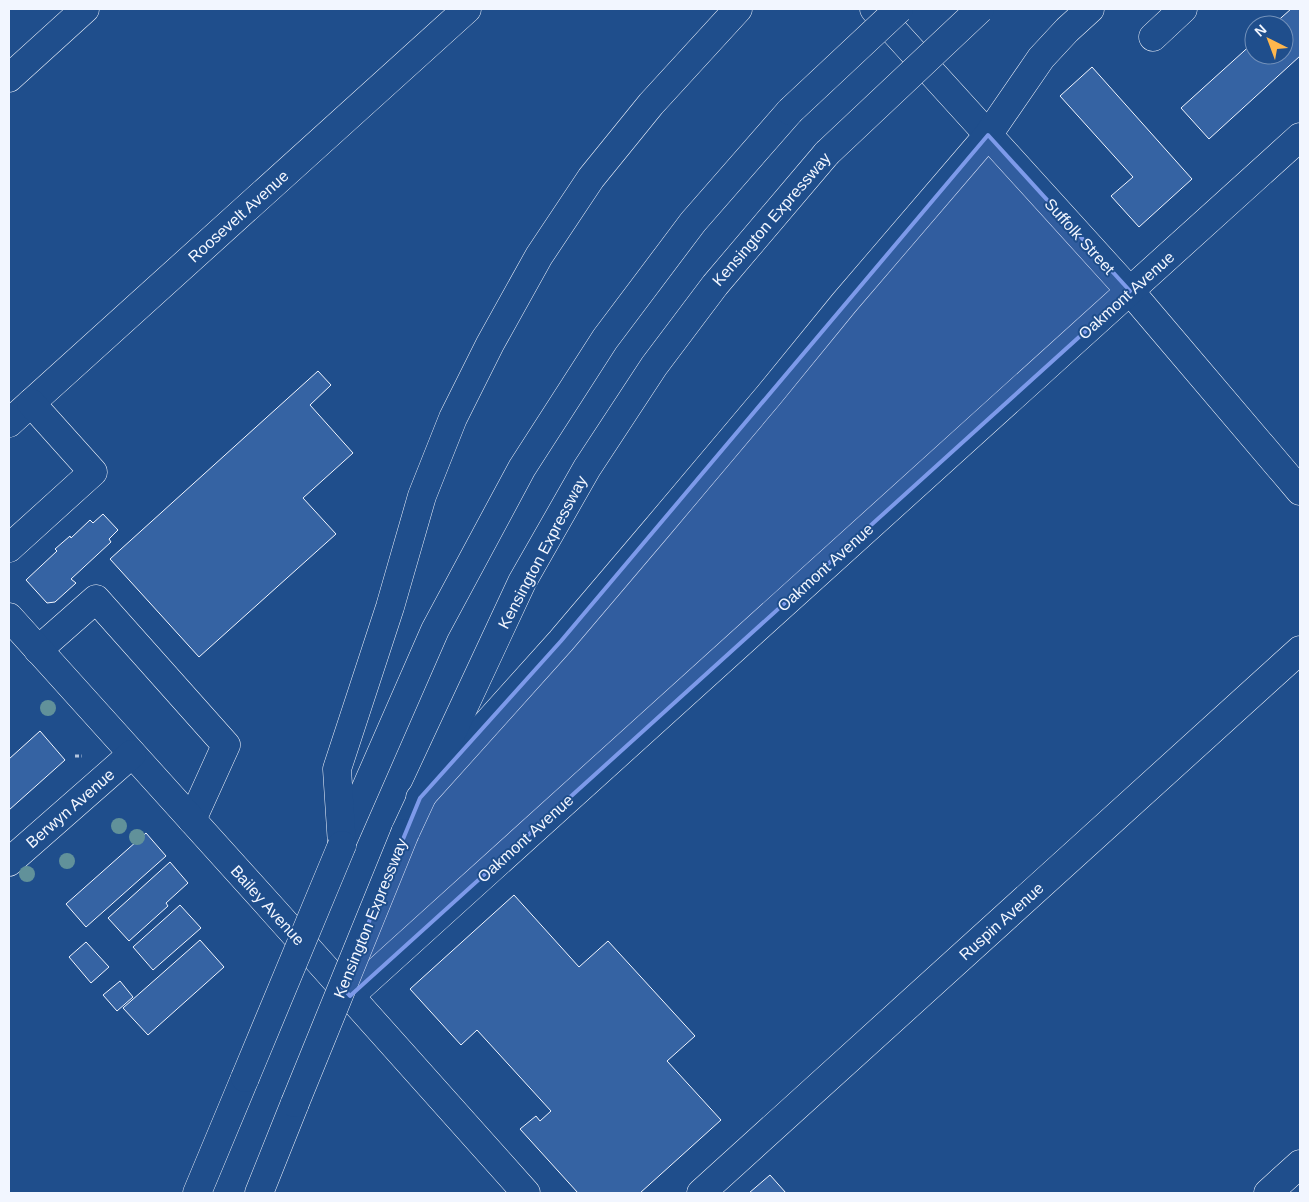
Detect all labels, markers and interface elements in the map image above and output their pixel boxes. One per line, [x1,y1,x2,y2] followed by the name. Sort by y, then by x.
[1244,15,1294,65] north arrow
[1251,21,1269,40] text: N
[709,149,834,289] street label: Kensington Expressway
[185,167,292,266] street label: Roosevelt Avenue
[1041,195,1118,278] street label: Suffolk Street
[1075,248,1178,343] street label: Oakmont Avenue
[495,473,590,632] street label: Kensington Expressway
[774,520,877,615] street label: Oakmont Avenue
[23,766,118,851] street label: Berwyn Avenue
[474,791,577,886] street label: Oakmont Avenue
[331,836,410,1001] street label: Kensington Expressway
[227,862,308,949] street label: Bailey Avenue
[956,879,1047,964] street label: Ruspin Avenue

